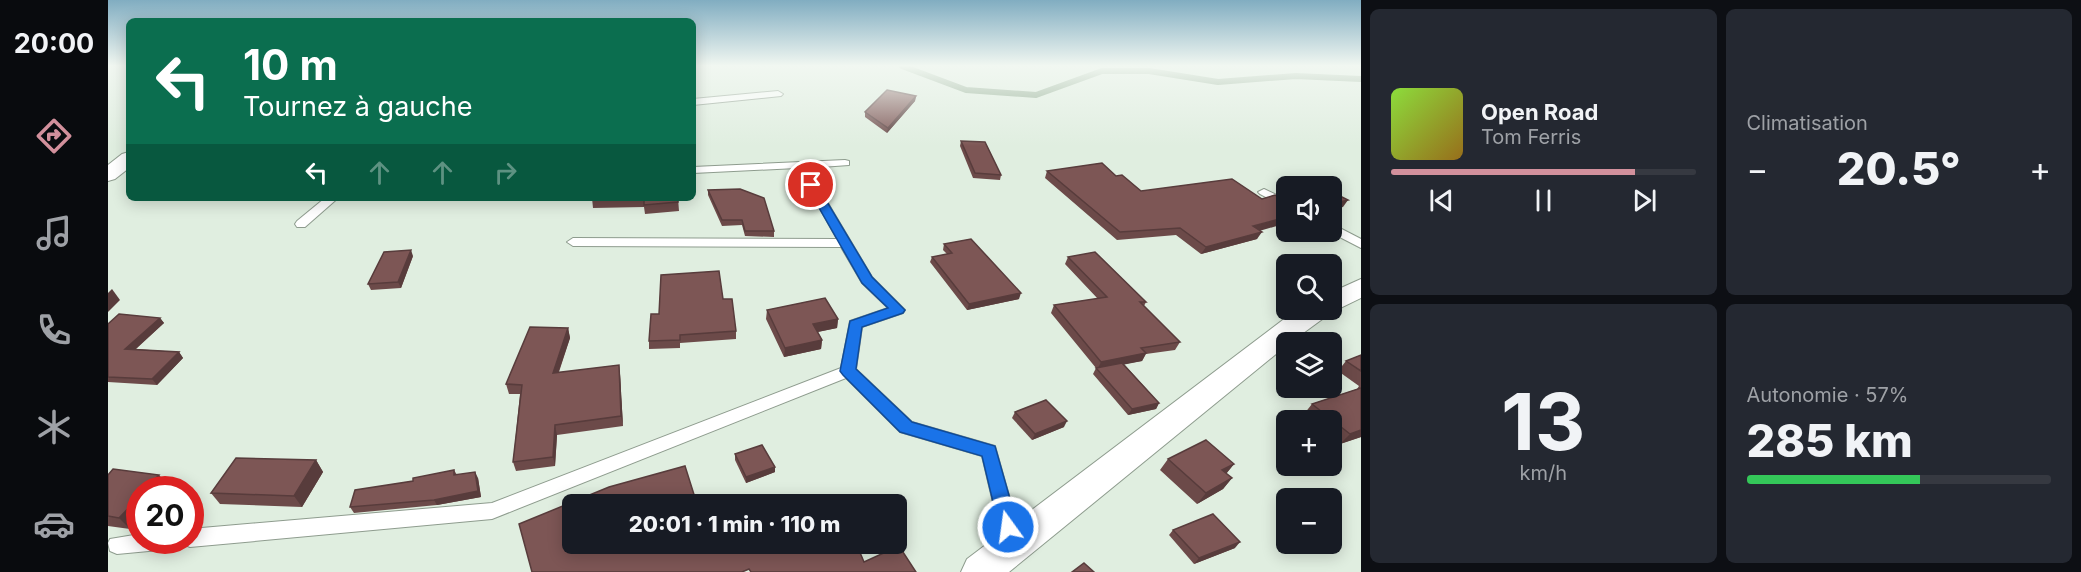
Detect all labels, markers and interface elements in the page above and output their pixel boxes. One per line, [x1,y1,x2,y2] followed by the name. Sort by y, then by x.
[14,27,94,60] text: 20:00
[243,39,338,90] text: 10 m
[144,42,222,120] icon: left
[243,90,472,123] text: Tournez à gauche
[1481,99,1598,125] text: Open Road
[1747,111,1868,135] text: Climatisation
[33,115,75,157] icon: directions
[1481,125,1581,149] text: Tom Ferris
[1837,141,1961,196] text: 20.5°
[1747,149,1768,189] text: −
[2029,149,2051,189] text: +
[300,156,333,189] icon: left
[363,156,396,189] icon: ahead
[426,156,459,189] icon: ahead
[489,156,522,189] icon: right
[785,159,836,210] pin
[794,168,827,201] icon: arrive
[1276,176,1342,554] map controls
[1276,176,1342,242] button: sound
[1425,184,1458,217] icon: previous
[1527,184,1560,217] icon: pause
[1628,184,1661,217] icon: next
[33,212,75,254] icon: music
[1276,254,1342,320] button: search
[33,309,75,351] icon: phone
[1276,332,1342,398] button: layers
[1501,374,1585,469] text: 13
[1747,383,1908,407] text: Autonomie · 57%
[33,406,75,448] icon: climate
[1276,410,1342,476] button: +
[1747,413,1913,468] text: 285 km
[1519,461,1567,485] text: km/h
[126,476,204,554] speed limit sign: 20
[1276,488,1342,554] button: −
[976,495,1040,559] position arrow
[33,503,75,545] icon: car
[629,511,840,537] text: 20:01 · 1 min · 110 m

